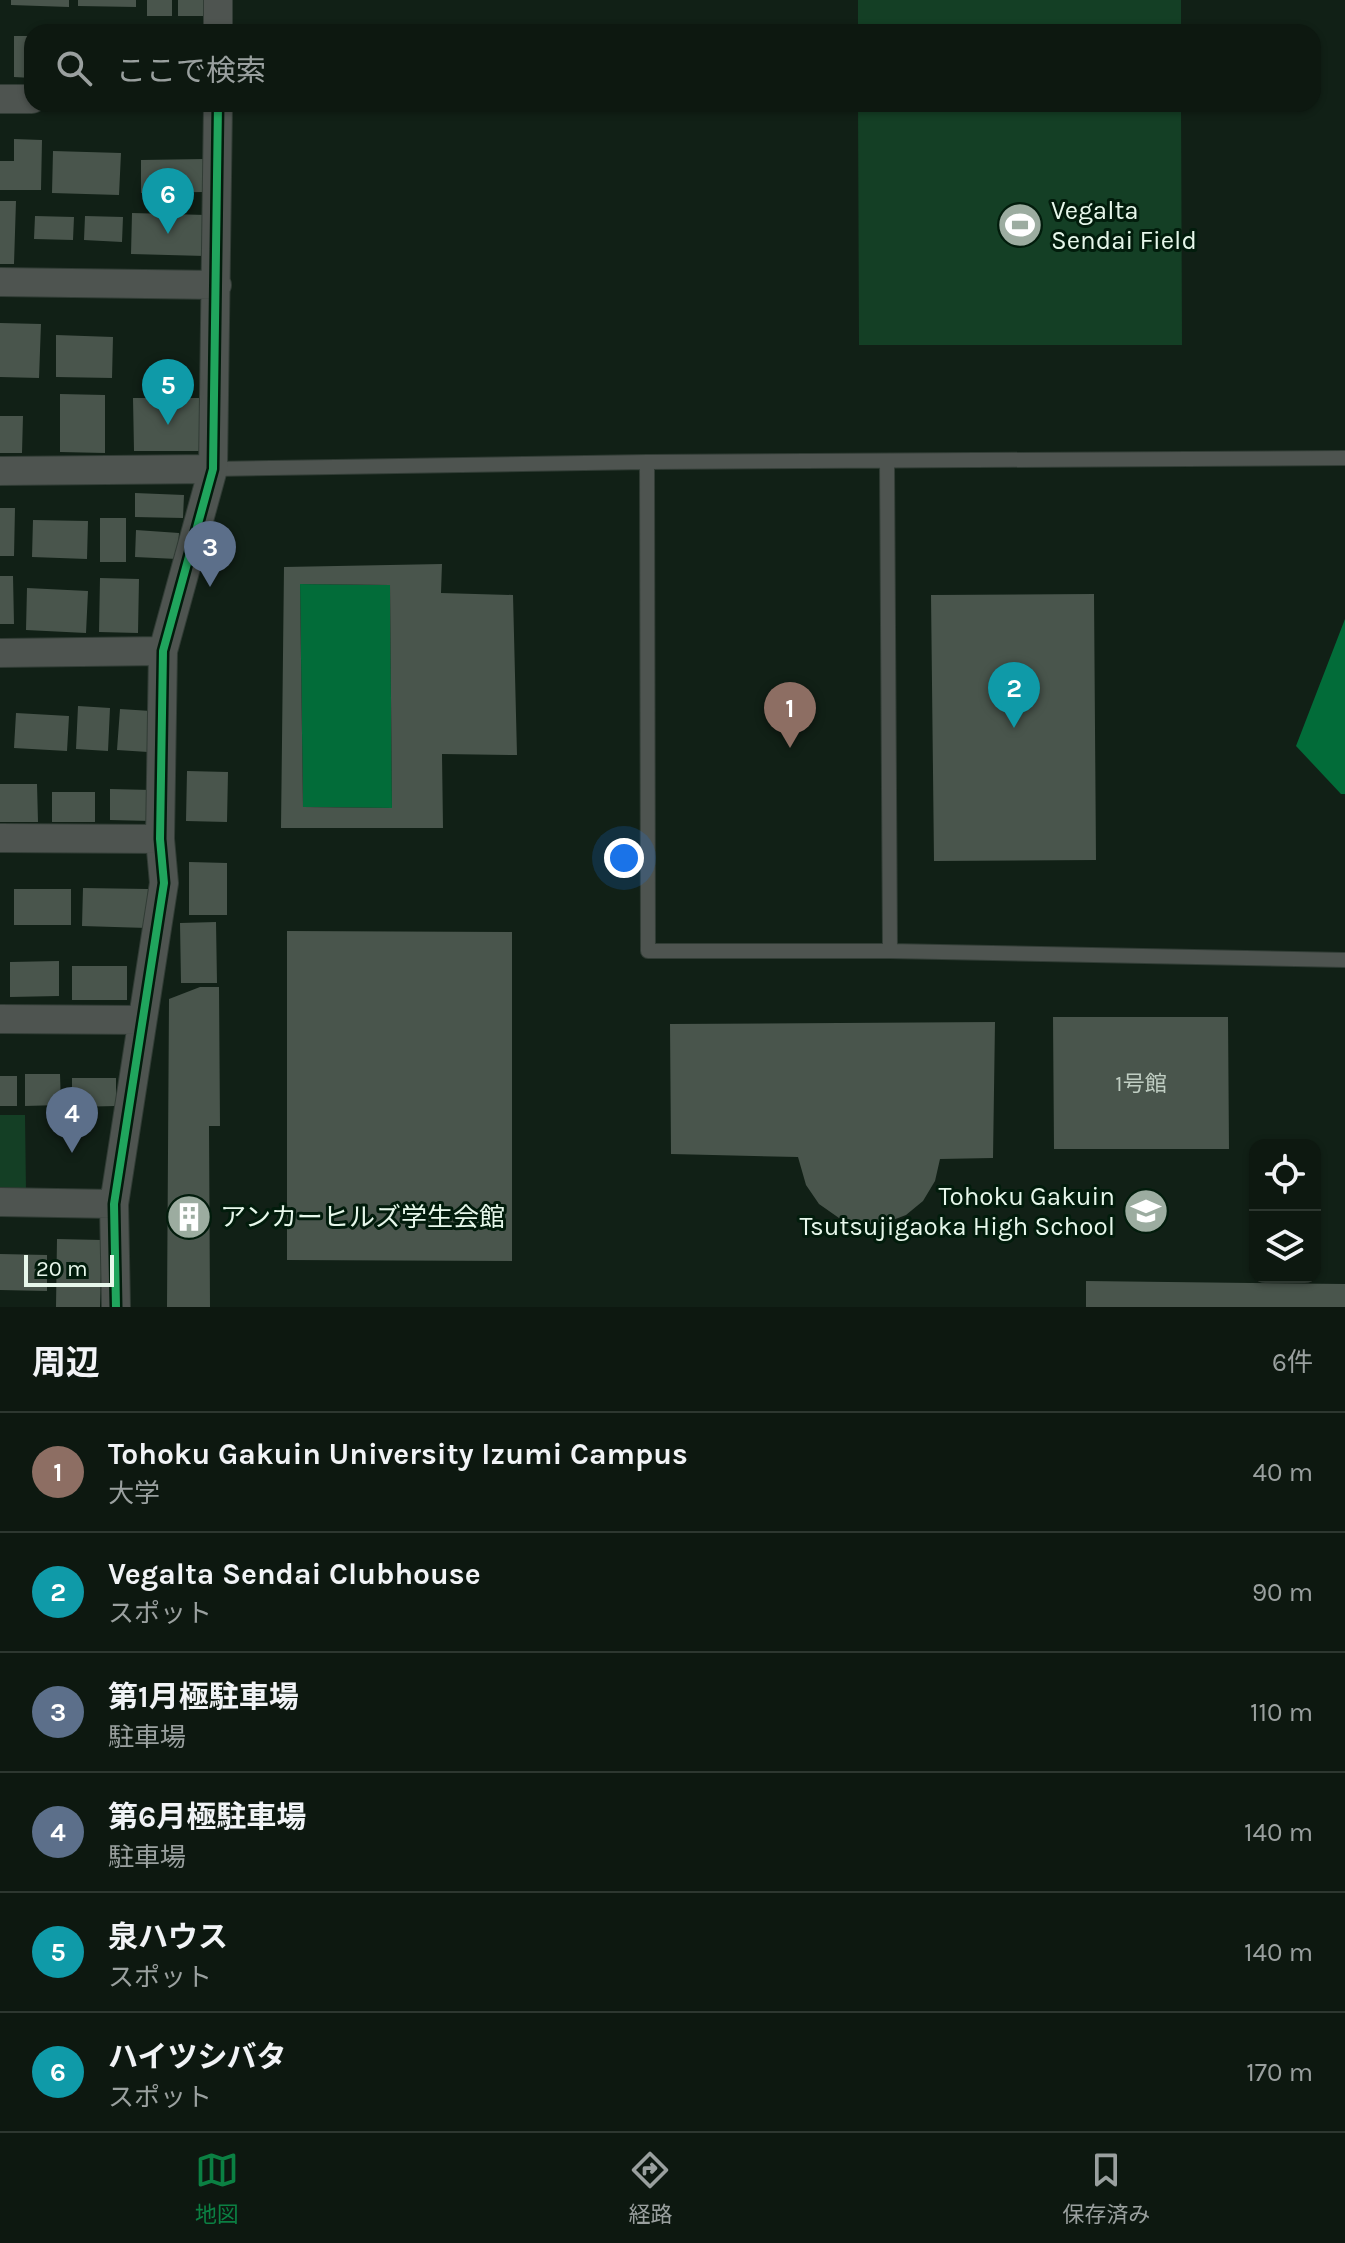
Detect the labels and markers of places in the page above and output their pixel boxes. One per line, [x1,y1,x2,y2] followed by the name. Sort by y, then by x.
[142,168,194,234] pin: 6
[1051,195,1197,256] place label: Vegalta Sendai Field
[996,201,1044,249] sports icon: Vegalta Sendai Field
[142,359,194,425] pin: 5
[184,521,236,587] pin: 3
[988,662,1040,728] pin: 2
[764,682,816,748] pin: 1
[46,1087,98,1153] pin: 4
[799,1181,1115,1242] place label: Tohoku Gakuin Tsutsujigaoka High School
[1122,1187,1170,1235] school or university icon: Tohoku Gakuin Tsutsujigaoka High School
[165,1193,213,1241] building icon: アンカーヒルズ学生会館
[220,1202,505,1233] place label: アンカーヒルズ学生会館

